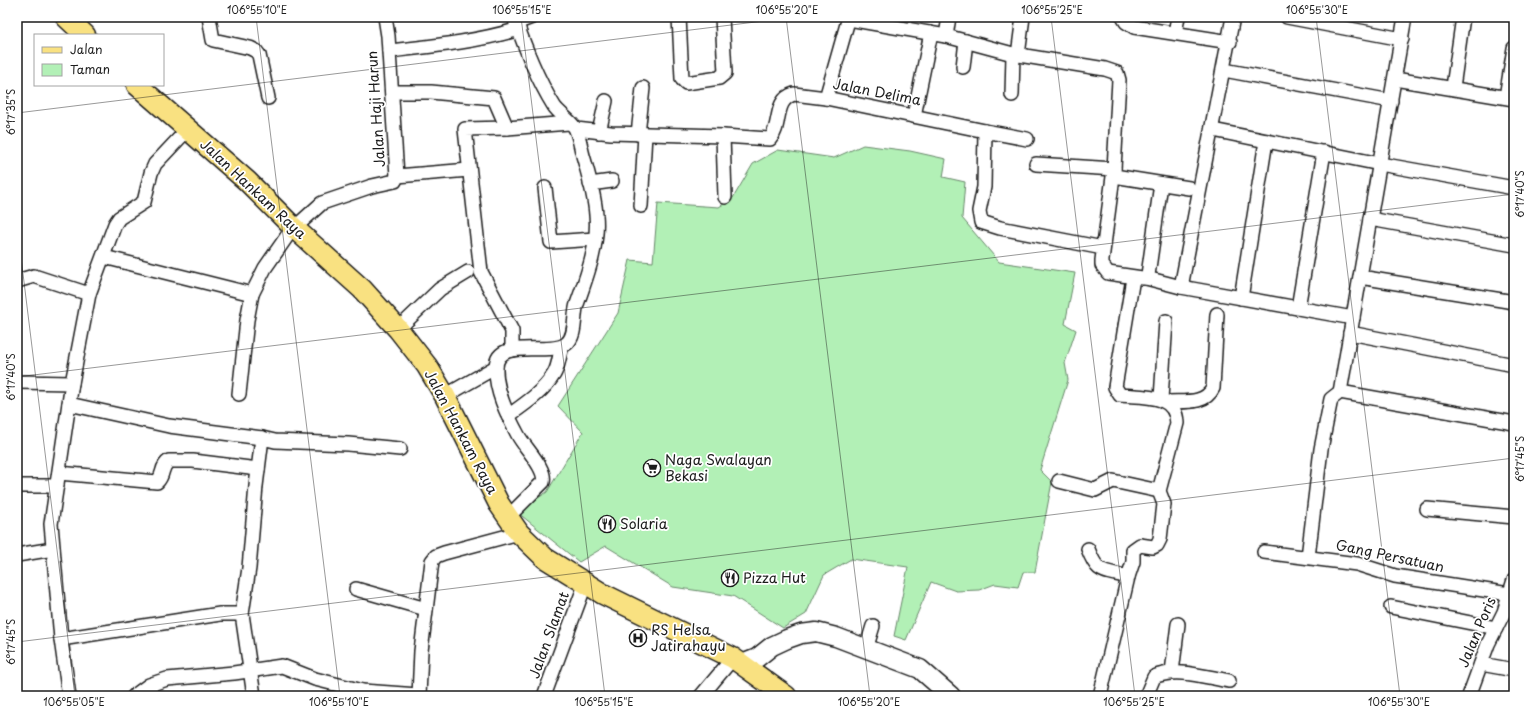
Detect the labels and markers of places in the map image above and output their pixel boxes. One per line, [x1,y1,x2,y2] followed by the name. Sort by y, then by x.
[665,449,772,486] place label: Naga Swalayan Bekasi
[642,458,662,478] supermarket icon: Naga Swalayan Bekasi
[620,513,668,534] place label: Solaria
[597,514,617,534] restaurant icon: Solaria
[743,567,806,588] place label: Pizza Hut
[720,568,740,588] restaurant icon: Pizza Hut
[651,619,726,656] place label: RS Helsa Jatirahayu
[628,628,648,648] hospital icon: RS Helsa Jatirahayu

